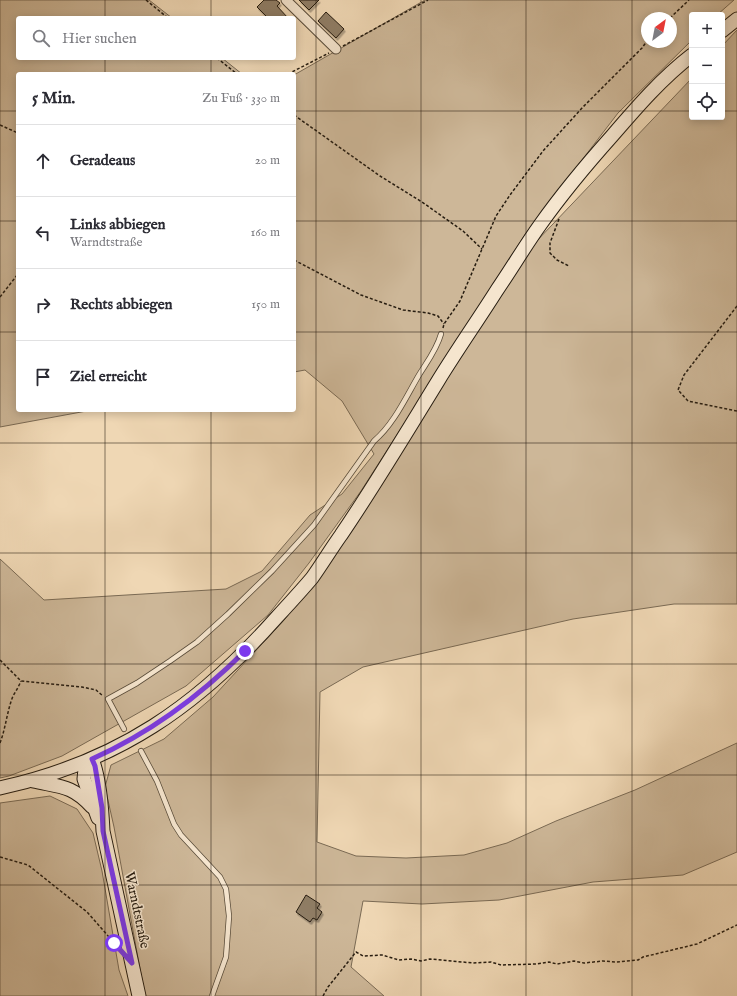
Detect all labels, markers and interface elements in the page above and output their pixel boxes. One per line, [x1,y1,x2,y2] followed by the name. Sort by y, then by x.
[641,12,677,48] north arrow
[689,12,725,120] map controls
[689,12,725,48] button: +
[16,16,296,60] search box
[30,27,52,49] icon: search
[62,29,137,48] text: Hier suchen
[689,48,725,84] button: −
[689,84,725,120] button: locate
[32,88,75,109] text: 5 Min.
[202,90,280,107] text: Zu Fuß · 330 m
[32,150,54,172] icon: ahead
[70,151,135,170] text: Geradeaus
[255,152,280,169] text: 20 m
[70,215,166,234] text: Links abbiegen
[32,222,54,244] icon: left
[250,224,280,241] text: 160 m
[70,234,142,251] text: Warndtstraße
[32,294,54,316] icon: right
[70,295,173,314] text: Rechts abbiegen
[251,296,280,313] text: 150 m
[32,366,54,388] icon: arrive
[70,367,147,386] text: Ziel erreicht
[236,642,254,660] route end
[120,870,154,951] street label: Warndtstraße
[105,934,123,952] route start

